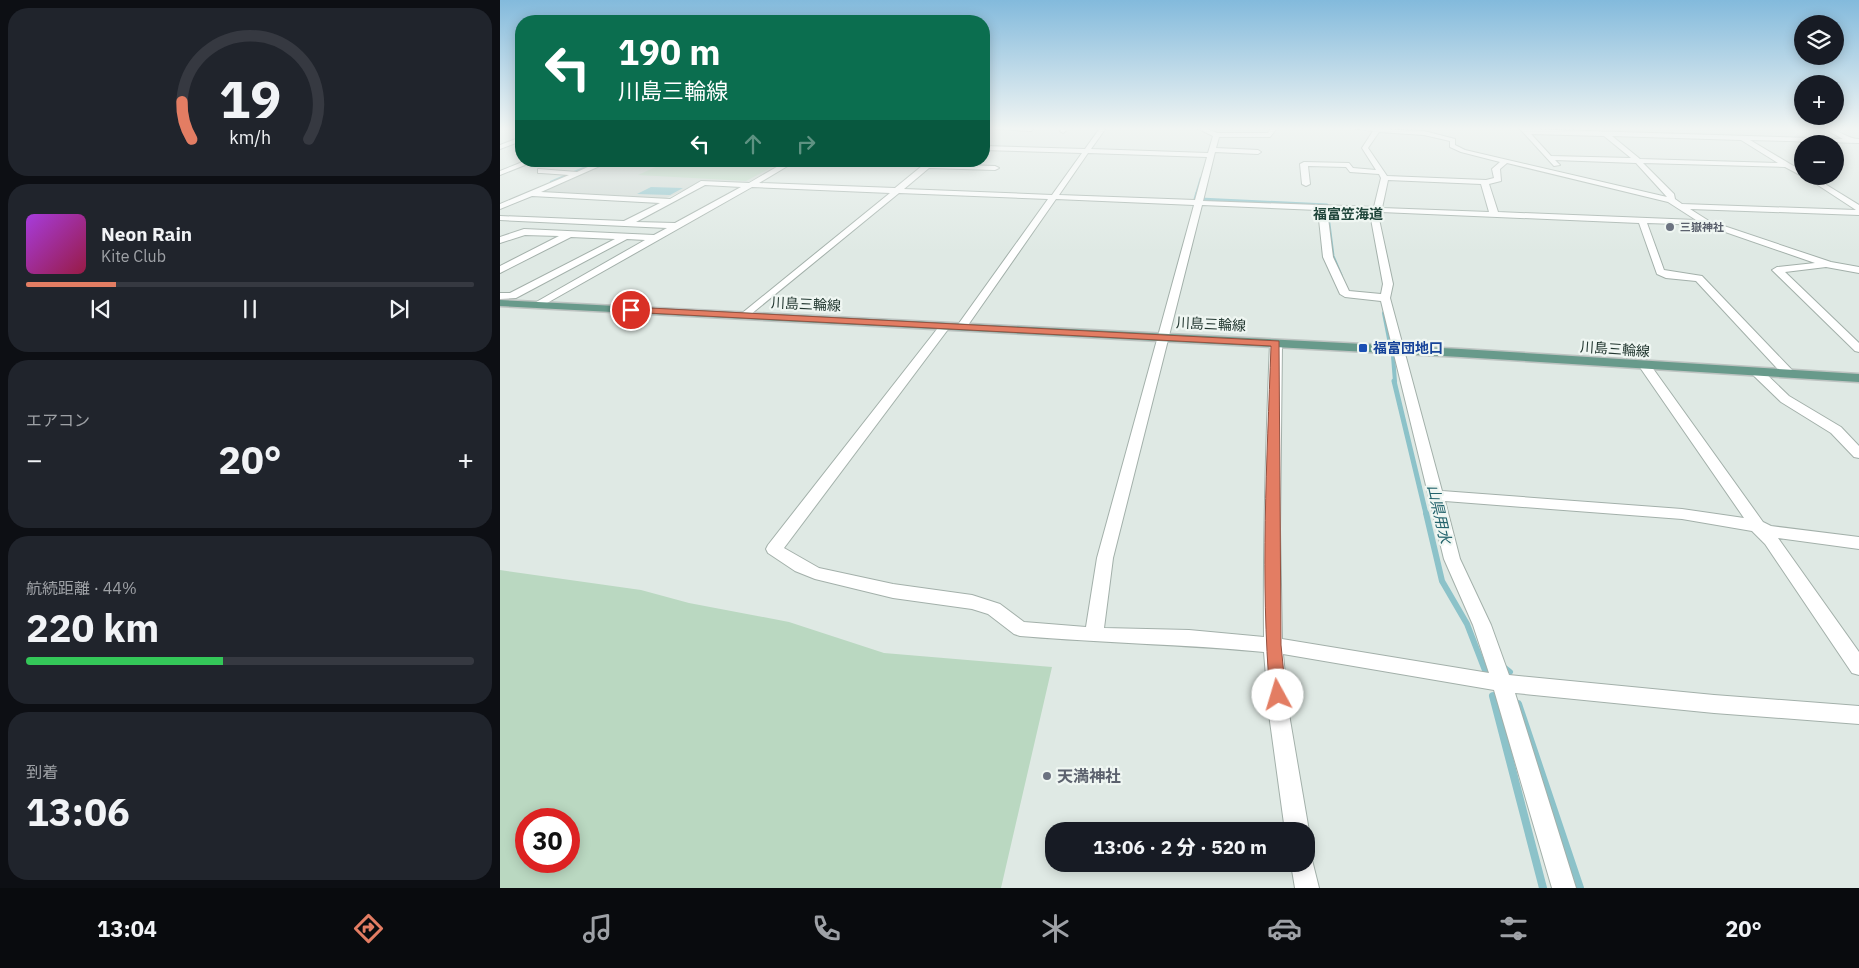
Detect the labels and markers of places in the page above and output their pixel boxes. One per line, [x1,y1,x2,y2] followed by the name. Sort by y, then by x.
[1680,220,1724,234] place label: 三嶽神社
[1664,221,1676,233] marker: 三嶽神社
[610,289,652,331] pin
[1373,339,1443,357] place label: 福富団地口
[1357,342,1369,354] marker: 福富団地口
[1057,766,1121,786] place label: 天満神社
[1041,770,1053,782] marker: 天満神社

